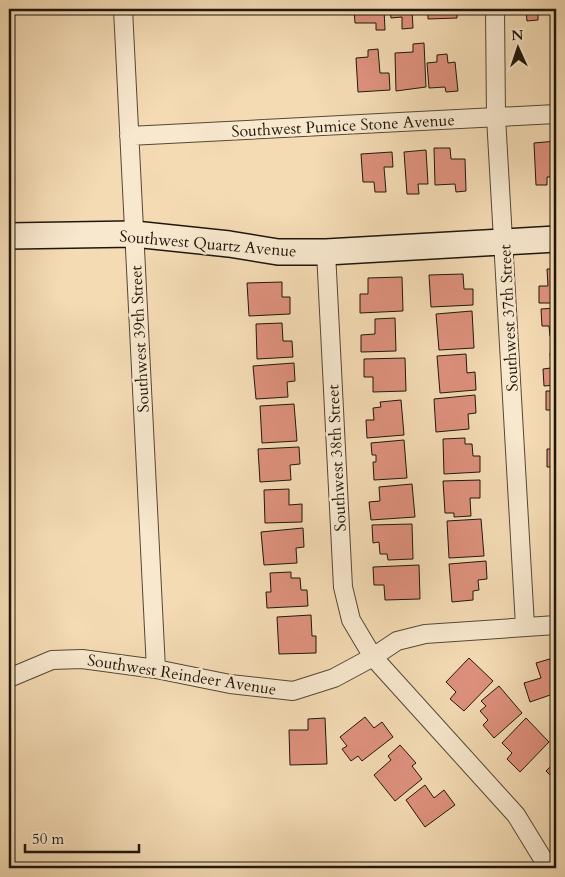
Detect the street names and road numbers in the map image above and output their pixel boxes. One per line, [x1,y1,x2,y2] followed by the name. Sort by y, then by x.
[231,109,455,143] street label: Southwest Pumice Stone Avenue
[118,225,297,263] street label: Southwest Quartz Avenue
[494,244,524,392] street label: Southwest 37th Street
[125,265,155,413] street label: Southwest 39th Street
[322,384,352,532] street label: Southwest 38th Street
[86,649,278,701] street label: Southwest Reindeer Avenue

